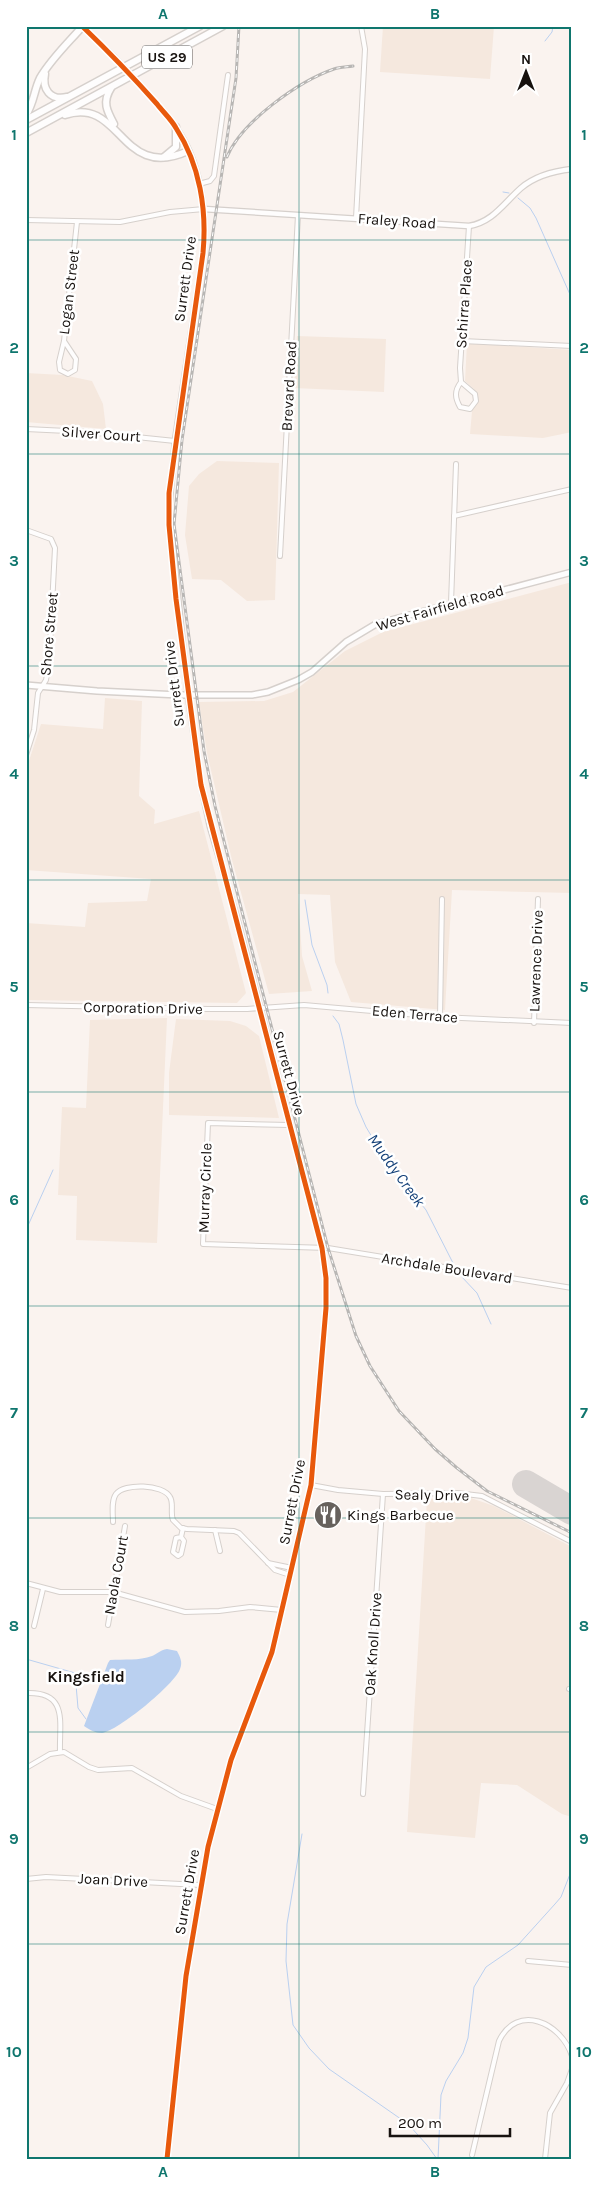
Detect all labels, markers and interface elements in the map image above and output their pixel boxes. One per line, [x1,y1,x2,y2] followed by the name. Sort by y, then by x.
[158,4,168,23] text: A
[430,4,440,23] text: B
[142,46,192,68] road number: US 29
[500,48,550,98] north arrow
[521,51,531,68] text: N
[11,125,17,144] text: 1
[581,125,587,144] text: 1
[357,209,437,233] street label: Fraley Road
[170,235,200,323] street label: Surrett Drive
[55,248,83,336] street label: Logan Street
[452,259,476,349] street label: Schirra Place
[9,338,19,357] text: 2
[579,338,589,357] text: 2
[278,340,300,432] street label: Brevard Road
[61,422,142,446] street label: Silver Court
[9,551,19,570] text: 3
[579,551,589,570] text: 3
[374,581,506,635] street label: West Fairfield Road
[36,591,62,677] street label: Shore Street
[160,640,188,728] street label: Surrett Drive
[9,764,19,783] text: 4
[579,764,589,783] text: 4
[525,910,547,1012] street label: Lawrence Drive
[9,977,19,996] text: 5
[579,977,589,996] text: 5
[83,998,203,1018] street label: Corporation Drive
[371,1001,459,1027] street label: Eden Terrace
[269,1029,309,1117] street label: Surrett Drive
[364,1130,430,1211] water label: Muddy Creek
[194,1143,216,1233] street label: Murray Circle
[9,1190,19,1209] text: 6
[579,1190,589,1209] text: 6
[380,1249,514,1287] street label: Archdale Boulevard
[10,1403,18,1422] text: 7
[580,1403,588,1422] text: 7
[275,1458,309,1546] street label: Surrett Drive
[394,1485,470,1505] street label: Sealy Drive
[313,1500,343,1530] restaurant icon: Kings Barbecue
[347,1506,454,1524] place label: Kings Barbecue
[100,1534,132,1616] street label: Naola Court
[360,1592,386,1696] street label: Oak Knoll Drive
[9,1616,19,1635] text: 8
[579,1616,589,1635] text: 8
[47,1667,125,1686] district label: Kingsfield
[9,1829,19,1848] text: 9
[579,1829,589,1848] text: 9
[171,1848,203,1936] street label: Surrett Drive
[77,1869,149,1891] street label: Joan Drive
[6,2042,22,2061] text: 10
[576,2042,592,2061] text: 10
[390,2105,510,2137] scale bar
[398,2114,442,2132] text: 200 m
[158,2162,168,2181] text: A
[430,2162,440,2181] text: B

